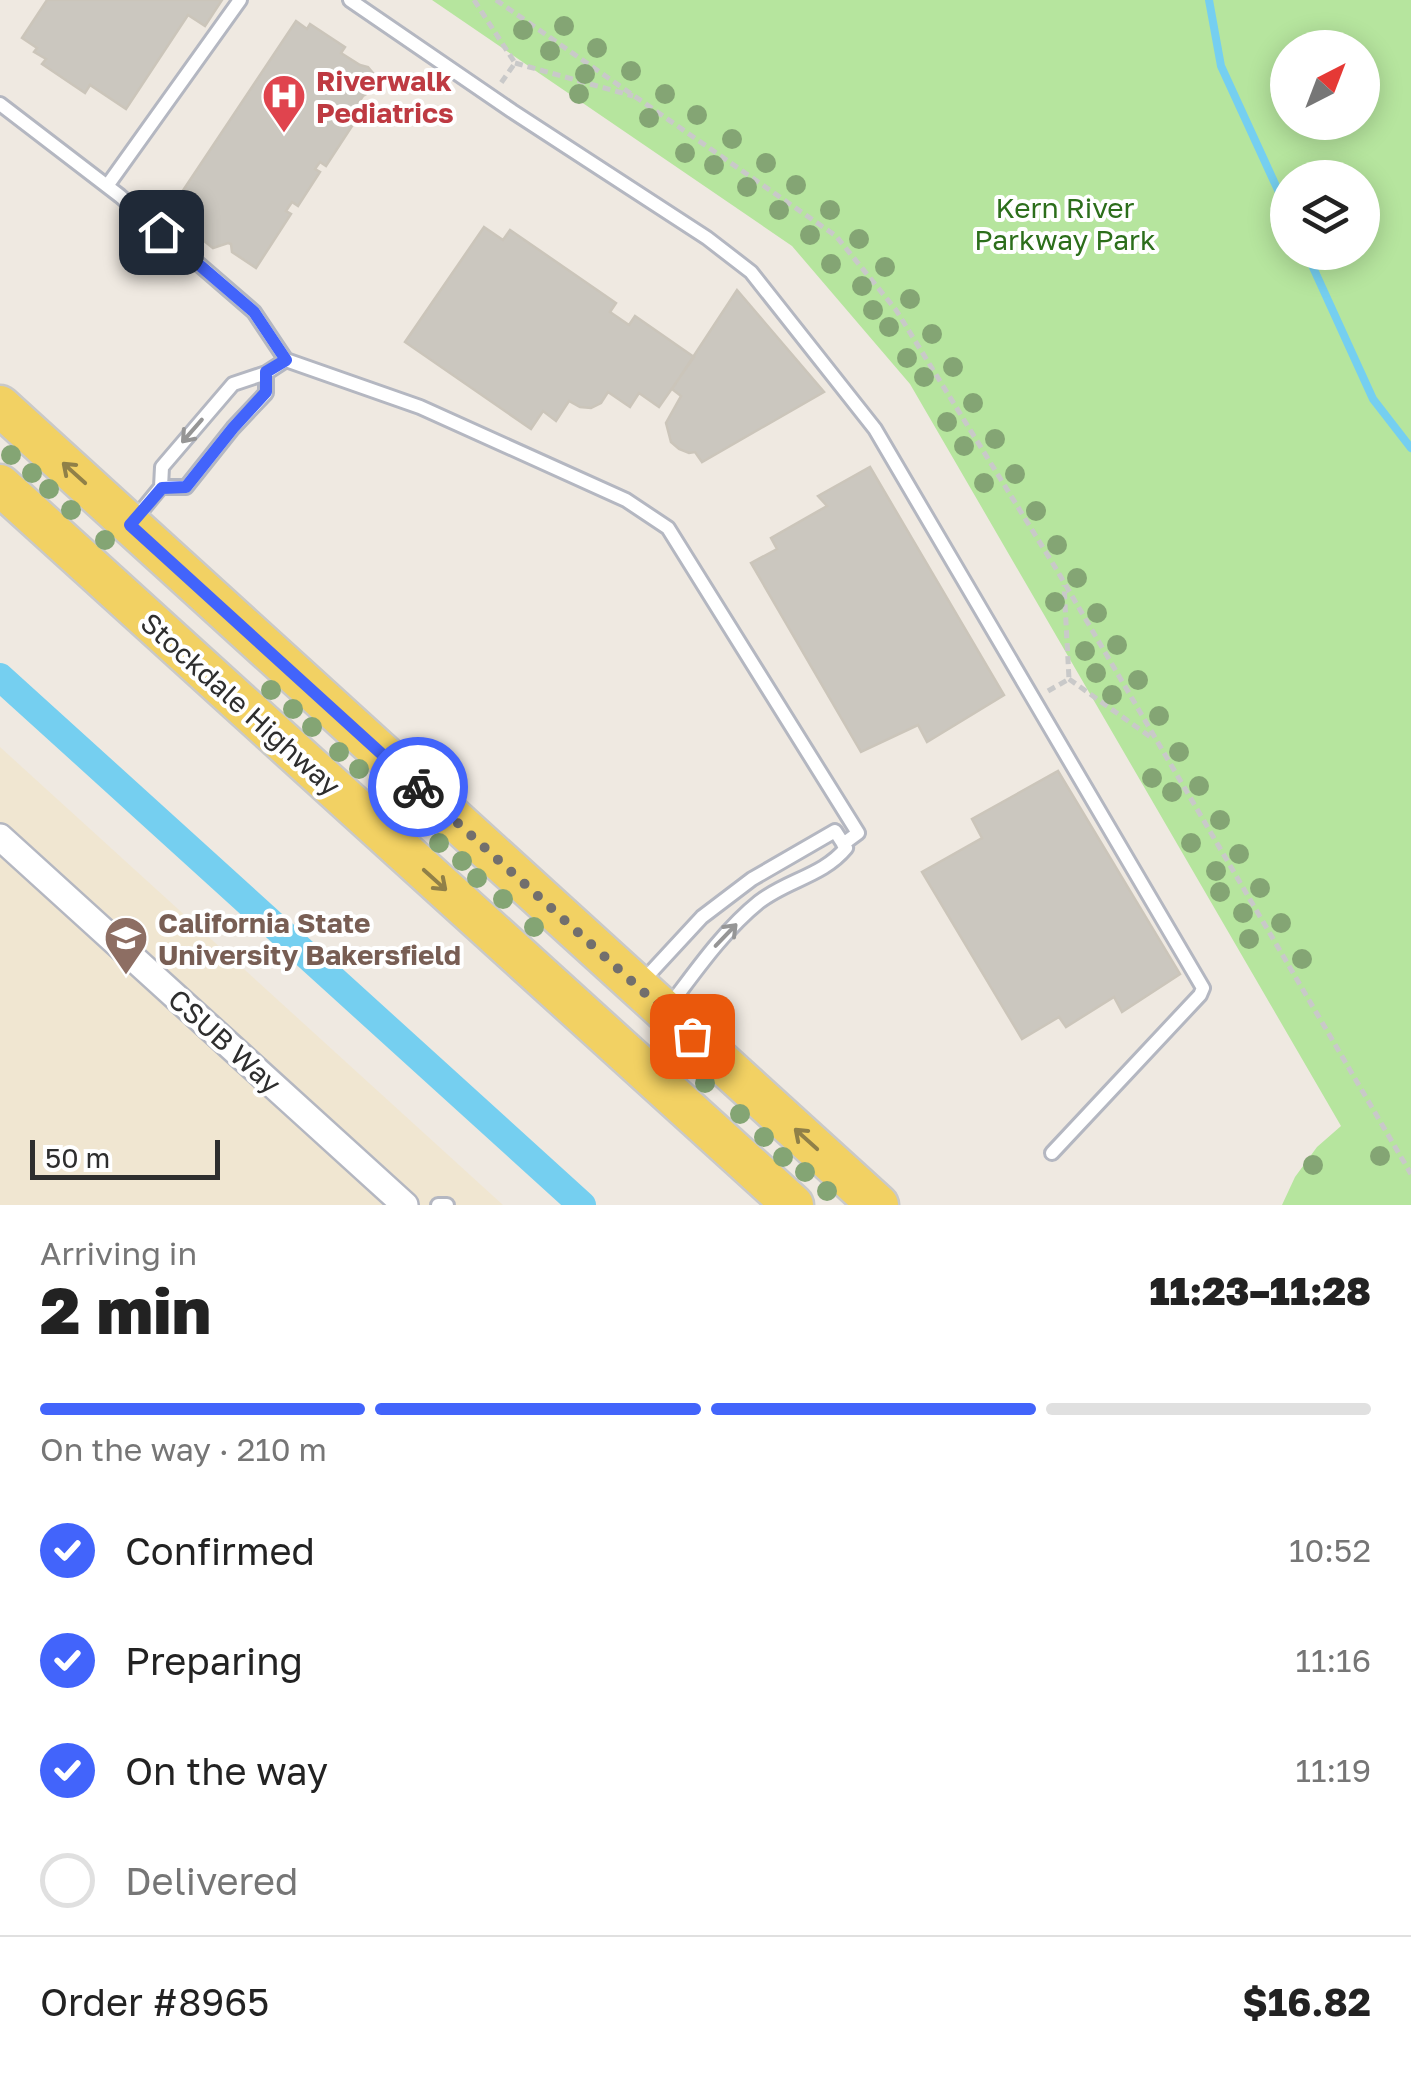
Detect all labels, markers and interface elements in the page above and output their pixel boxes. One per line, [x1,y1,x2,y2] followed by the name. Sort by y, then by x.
[1270,30,1380,140] north arrow
[1270,30,1380,270] map controls
[316,64,454,129] place label: Riverwalk Pediatrics
[261,73,307,134] hospital icon: Riverwalk Pediatrics
[1270,160,1380,270] button: layers
[119,190,204,275] pin
[974,191,1156,256] park label: Kern River Parkway Park
[134,205,189,260] icon: home
[182,418,204,444] one-way arrow
[61,462,87,486] one-way arrow
[135,606,348,802] street label: Stockdale Highway
[368,737,468,837] courier
[391,760,446,815] icon: bike
[422,868,447,891] one-way arrow
[158,906,461,971] place label: California State University Bakersfield
[103,915,149,976] school or university icon: California State University Bakersfield
[714,924,738,948] one-way arrow
[162,982,288,1100] street label: CSUB Way
[650,994,735,1079] pin
[665,1009,720,1064] icon: bag
[794,1128,819,1151] one-way arrow
[30,1135,220,1180] scale bar
[45,1141,110,1174] text: 50 m
[40,1234,197,1272] text: Arriving in
[1149,1268,1371,1313] text: 11:23–11:28
[40,1270,211,1348] text: 2 min
[40,1430,327,1468] text: On the way · 210 m
[40,1523,95,1578] icon: check
[125,1528,315,1573] text: Confirmed
[1289,1531,1371,1569] text: 10:52
[40,1633,95,1688] icon: check
[125,1638,303,1683] text: Preparing
[1295,1641,1371,1679] text: 11:16
[40,1743,95,1798] icon: check
[125,1748,328,1793] text: On the way
[1295,1751,1371,1789] text: 11:19
[125,1858,298,1903] text: Delivered
[40,1979,269,2024] text: Order #8965
[1242,1979,1371,2024] text: $16.82

